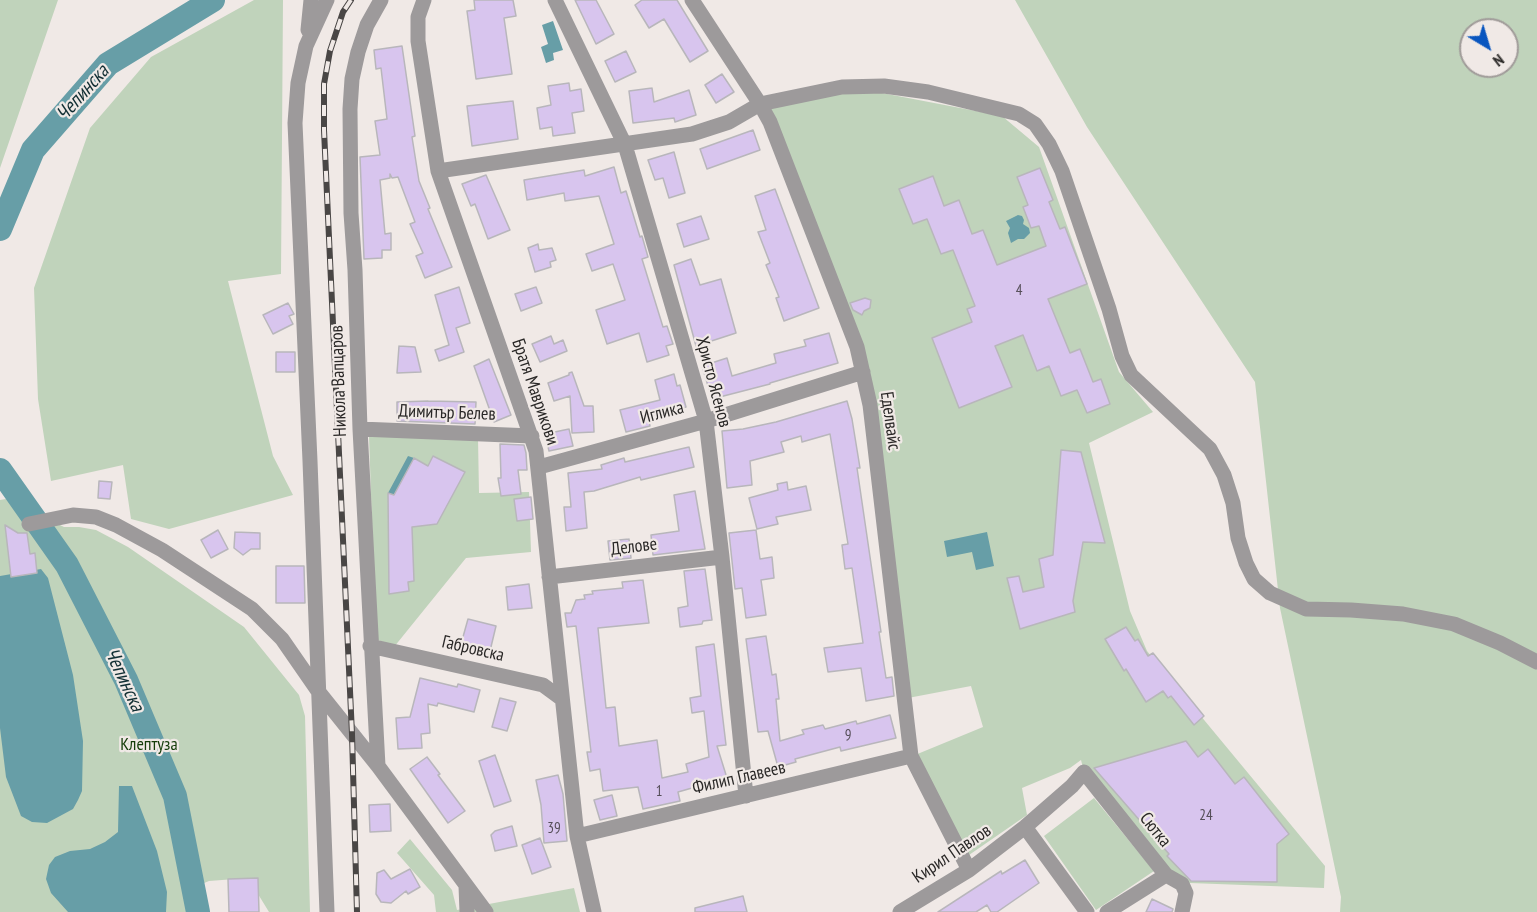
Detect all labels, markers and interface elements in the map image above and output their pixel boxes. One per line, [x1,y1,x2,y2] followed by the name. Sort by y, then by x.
[1459,18,1519,78] north arrow
[1489,50,1508,71] text: N
[52,60,114,126] water label: Чепинска
[1016,282,1022,300] house number: 4
[326,325,352,437] street label: Никола Вапцаров
[691,334,735,430] street label: Христо Ясенов
[507,336,563,448] street label: Братя Маврикови
[875,390,905,452] street label: Еделвайс
[638,397,686,429] street label: Иглика
[398,401,496,425] street label: Димитър Белев
[610,533,658,561] street label: Делове
[440,631,506,667] street label: Габровска
[99,645,149,715] water label: Чепинска
[845,727,851,745] house number: 9
[120,734,178,756] park label: Клептуза
[690,757,788,799] street label: Филип Главеев
[656,783,662,801] house number: 1
[1199,807,1213,825] house number: 24
[1135,808,1175,852] street label: Сютка
[547,820,561,838] house number: 39
[909,820,995,888] street label: Кирил Павлов

